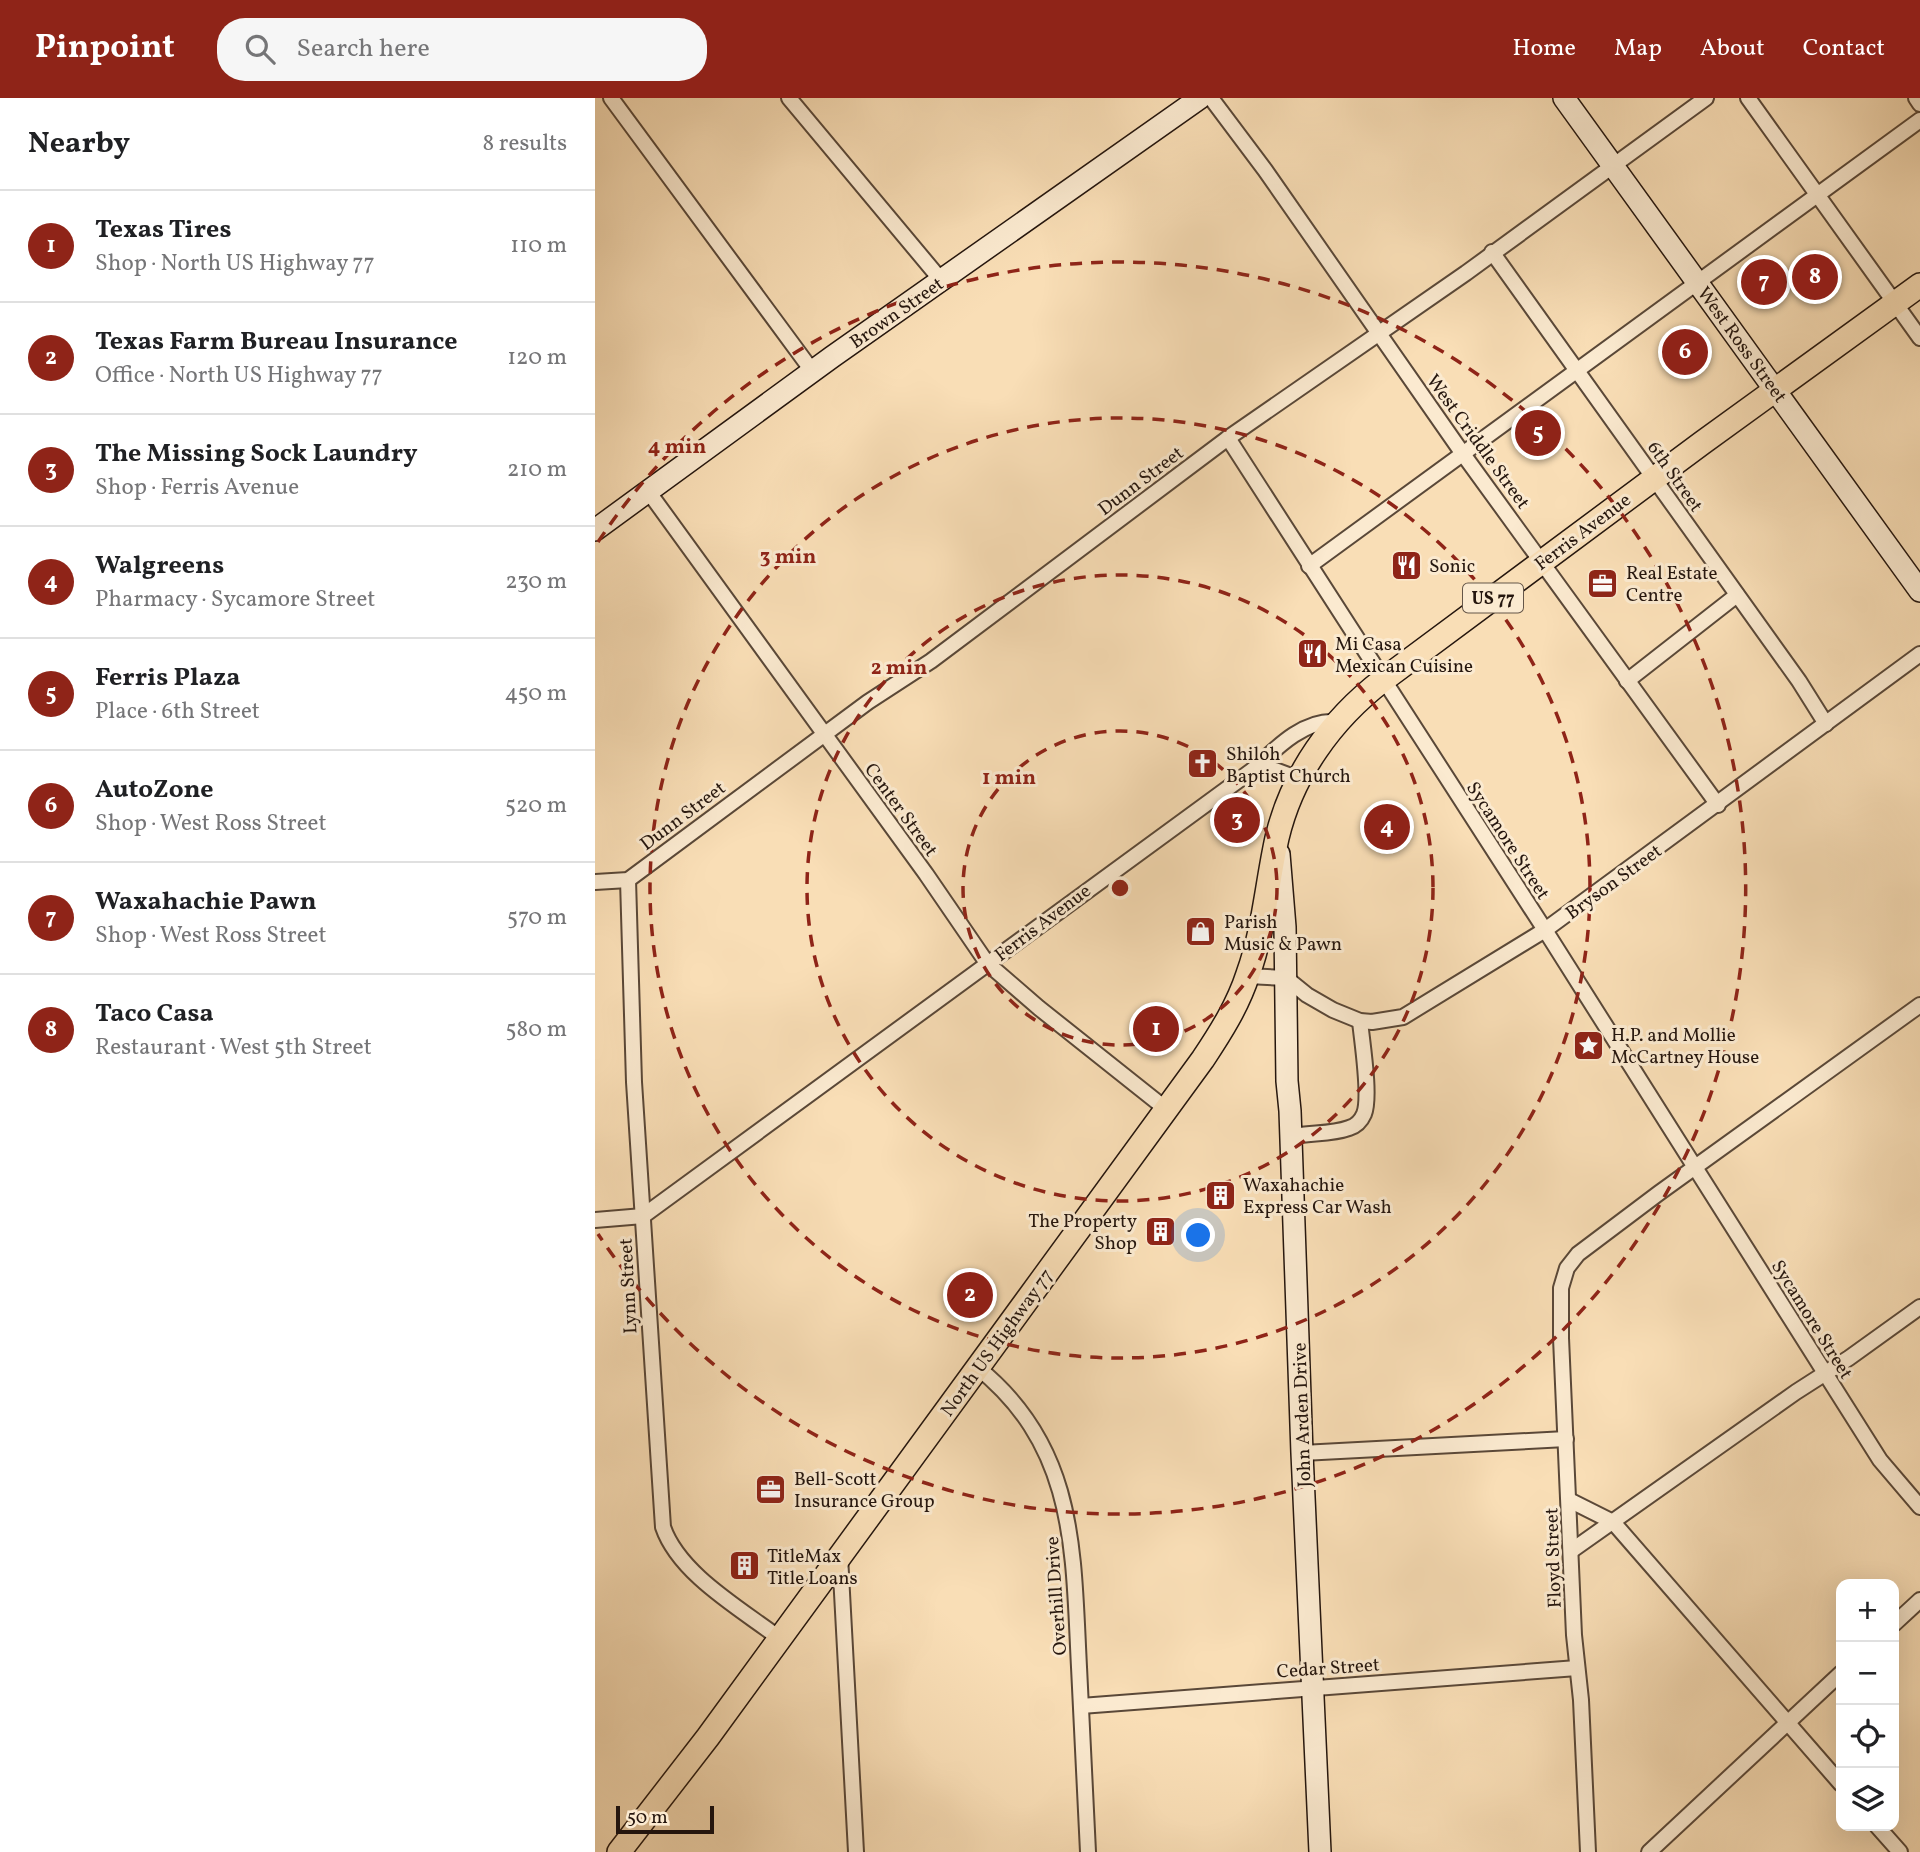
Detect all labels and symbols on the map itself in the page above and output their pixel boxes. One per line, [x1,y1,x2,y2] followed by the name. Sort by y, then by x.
[1792,251,1838,303] pin: 8
[1741,256,1787,308] pin: 7
[845,271,950,356] street label: Brown Street
[1690,282,1793,409] street label: West Ross Street
[1662,326,1708,378] pin: 6
[1420,369,1535,515] street label: West Criddle Street
[1515,407,1561,459] pin: 5
[648,433,706,462] text: 4 min
[1640,436,1708,518] street label: 6th Street
[1093,441,1190,522] street label: Dunn Street
[1530,488,1637,577] street label: Ferris Avenue
[760,543,816,572] text: 3 min
[1389,548,1423,582] restaurant icon: Sonic
[1429,554,1475,580] place label: Sonic
[1626,561,1717,609] place label: Real Estate Centre
[1586,566,1620,600] office icon: Real Estate Centre
[1463,584,1523,612] road number: US 77
[1335,632,1473,680] place label: Mi Casa Mexican Cuisine
[1295,637,1329,671] restaurant icon: Mi Casa Mexican Cuisine
[871,654,927,683] text: 2 min
[1226,742,1351,790] place label: Shiloh Baptist Church
[1186,747,1220,781] church icon: Shiloh Baptist Church
[858,758,943,862] street label: Center Street
[982,764,1036,793] text: 1 min
[635,776,732,857] street label: Dunn Street
[1459,777,1555,905] street label: Sycamore Street
[1214,794,1260,846] pin: 3
[1364,801,1410,853] pin: 4
[1561,839,1668,926] street label: Bryson Street
[1108,876,1132,900] centre of rings
[990,879,1097,968] street label: Ferris Avenue
[1224,910,1342,958] place label: Parish Music & Pawn
[1184,915,1218,949] shop icon: Parish Music & Pawn
[1133,1003,1179,1055] pin: 1
[1611,1023,1759,1071] place label: H.P. and Mollie McCartney House
[1571,1028,1605,1062] place icon: H.P. and Mollie McCartney House
[1243,1173,1392,1221] place label: Waxahachie Express Car Wash
[1203,1178,1237,1212] building icon: Waxahachie Express Car Wash
[1028,1209,1137,1257] place label: The Property Shop
[1143,1214,1177,1248] building icon: The Property Shop
[1181,1218,1215,1252] your location
[613,1237,644,1334] street label: Lynn Street
[1764,1255,1859,1385] street label: Sycamore Street
[935,1264,1060,1422] street label: North US Highway 77
[947,1269,993,1321] pin: 2
[1287,1342,1319,1488] street label: John Arden Drive
[794,1467,935,1515] place label: Bell-Scott Insurance Group
[754,1472,788,1506] office icon: Bell-Scott Insurance Group
[1539,1507,1569,1609] street label: Floyd Street
[1040,1535,1074,1656] street label: Overhill Drive
[767,1544,858,1592] place label: TitleMax Title Loans
[727,1549,761,1583] building icon: TitleMax Title Loans
[1276,1652,1381,1686] street label: Cedar Street
[616,1803,714,1835] scale bar

